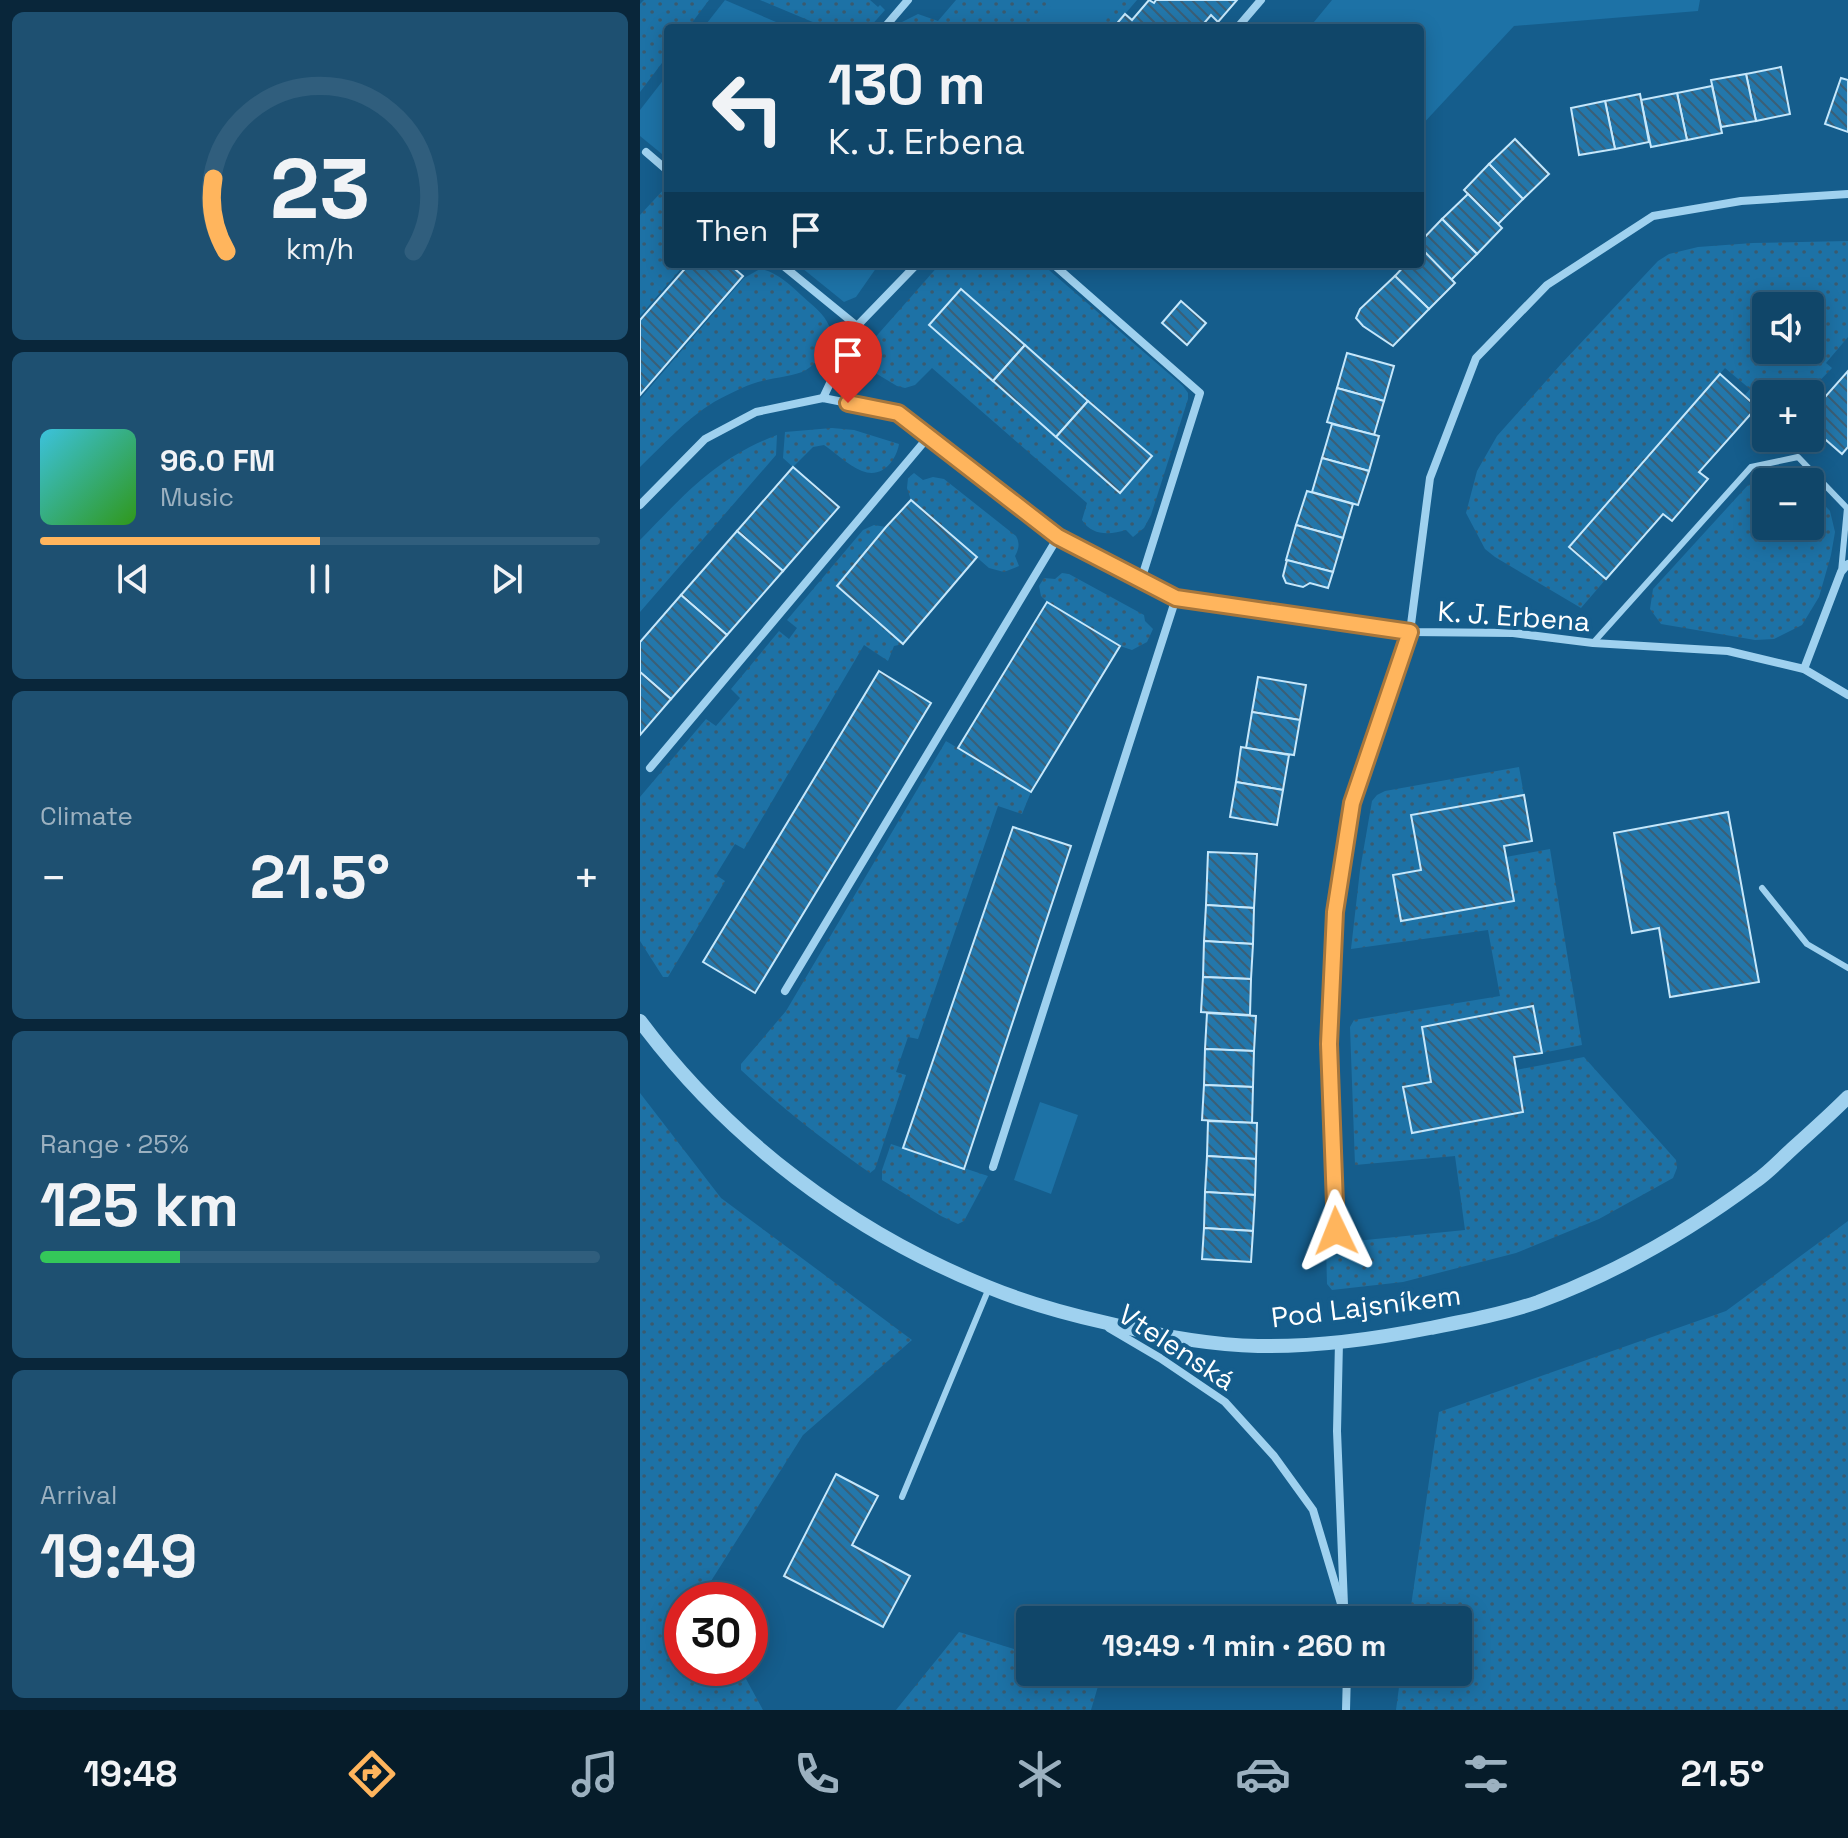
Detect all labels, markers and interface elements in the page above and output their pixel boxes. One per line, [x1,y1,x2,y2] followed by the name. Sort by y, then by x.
[828,49,986,120] text: 130 m
[696,56,800,160] icon: left
[828,119,1025,165] text: K. J. Erbena
[270,135,370,241] text: 23
[784,208,828,252] icon: arrive
[696,211,768,250] text: Then
[286,231,354,267] text: km/h
[1752,292,1824,540] map controls
[1752,292,1824,364] button: sound
[814,321,882,403] pin
[826,333,870,377] icon: arrive
[1752,380,1824,452] button: +
[160,441,275,480] text: 96.0 FM
[1752,468,1824,540] button: −
[160,480,234,514] text: Music
[111,557,155,601] icon: previous
[298,557,342,601] icon: pause
[485,557,529,601] icon: next
[1436,593,1592,639] street label: K. J. Erbena
[40,799,133,833] text: Climate
[250,839,390,916] text: 21.5°
[40,850,67,906] text: −
[573,850,600,906] text: +
[40,1127,189,1161] text: Range · 25%
[40,1167,239,1244] text: 125 km
[1294,1189,1378,1273] position arrow
[1269,1276,1463,1336] street label: Pod Lajsníkem
[1112,1296,1242,1398] street label: Vtelenská
[40,1478,117,1512] text: Arrival
[40,1518,197,1595] text: 19:49
[664,1582,768,1686] speed limit sign: 30
[1102,1626,1386,1665] text: 19:49 · 1 min · 260 m
[344,1746,400,1802] icon: directions
[567,1746,623,1802] icon: music
[789,1746,845,1802] icon: phone
[1012,1746,1068,1802] icon: climate
[1235,1746,1291,1802] icon: car
[1458,1746,1514,1802] icon: filters
[83,1751,177,1797] text: 19:48
[1680,1751,1765,1797] text: 21.5°

